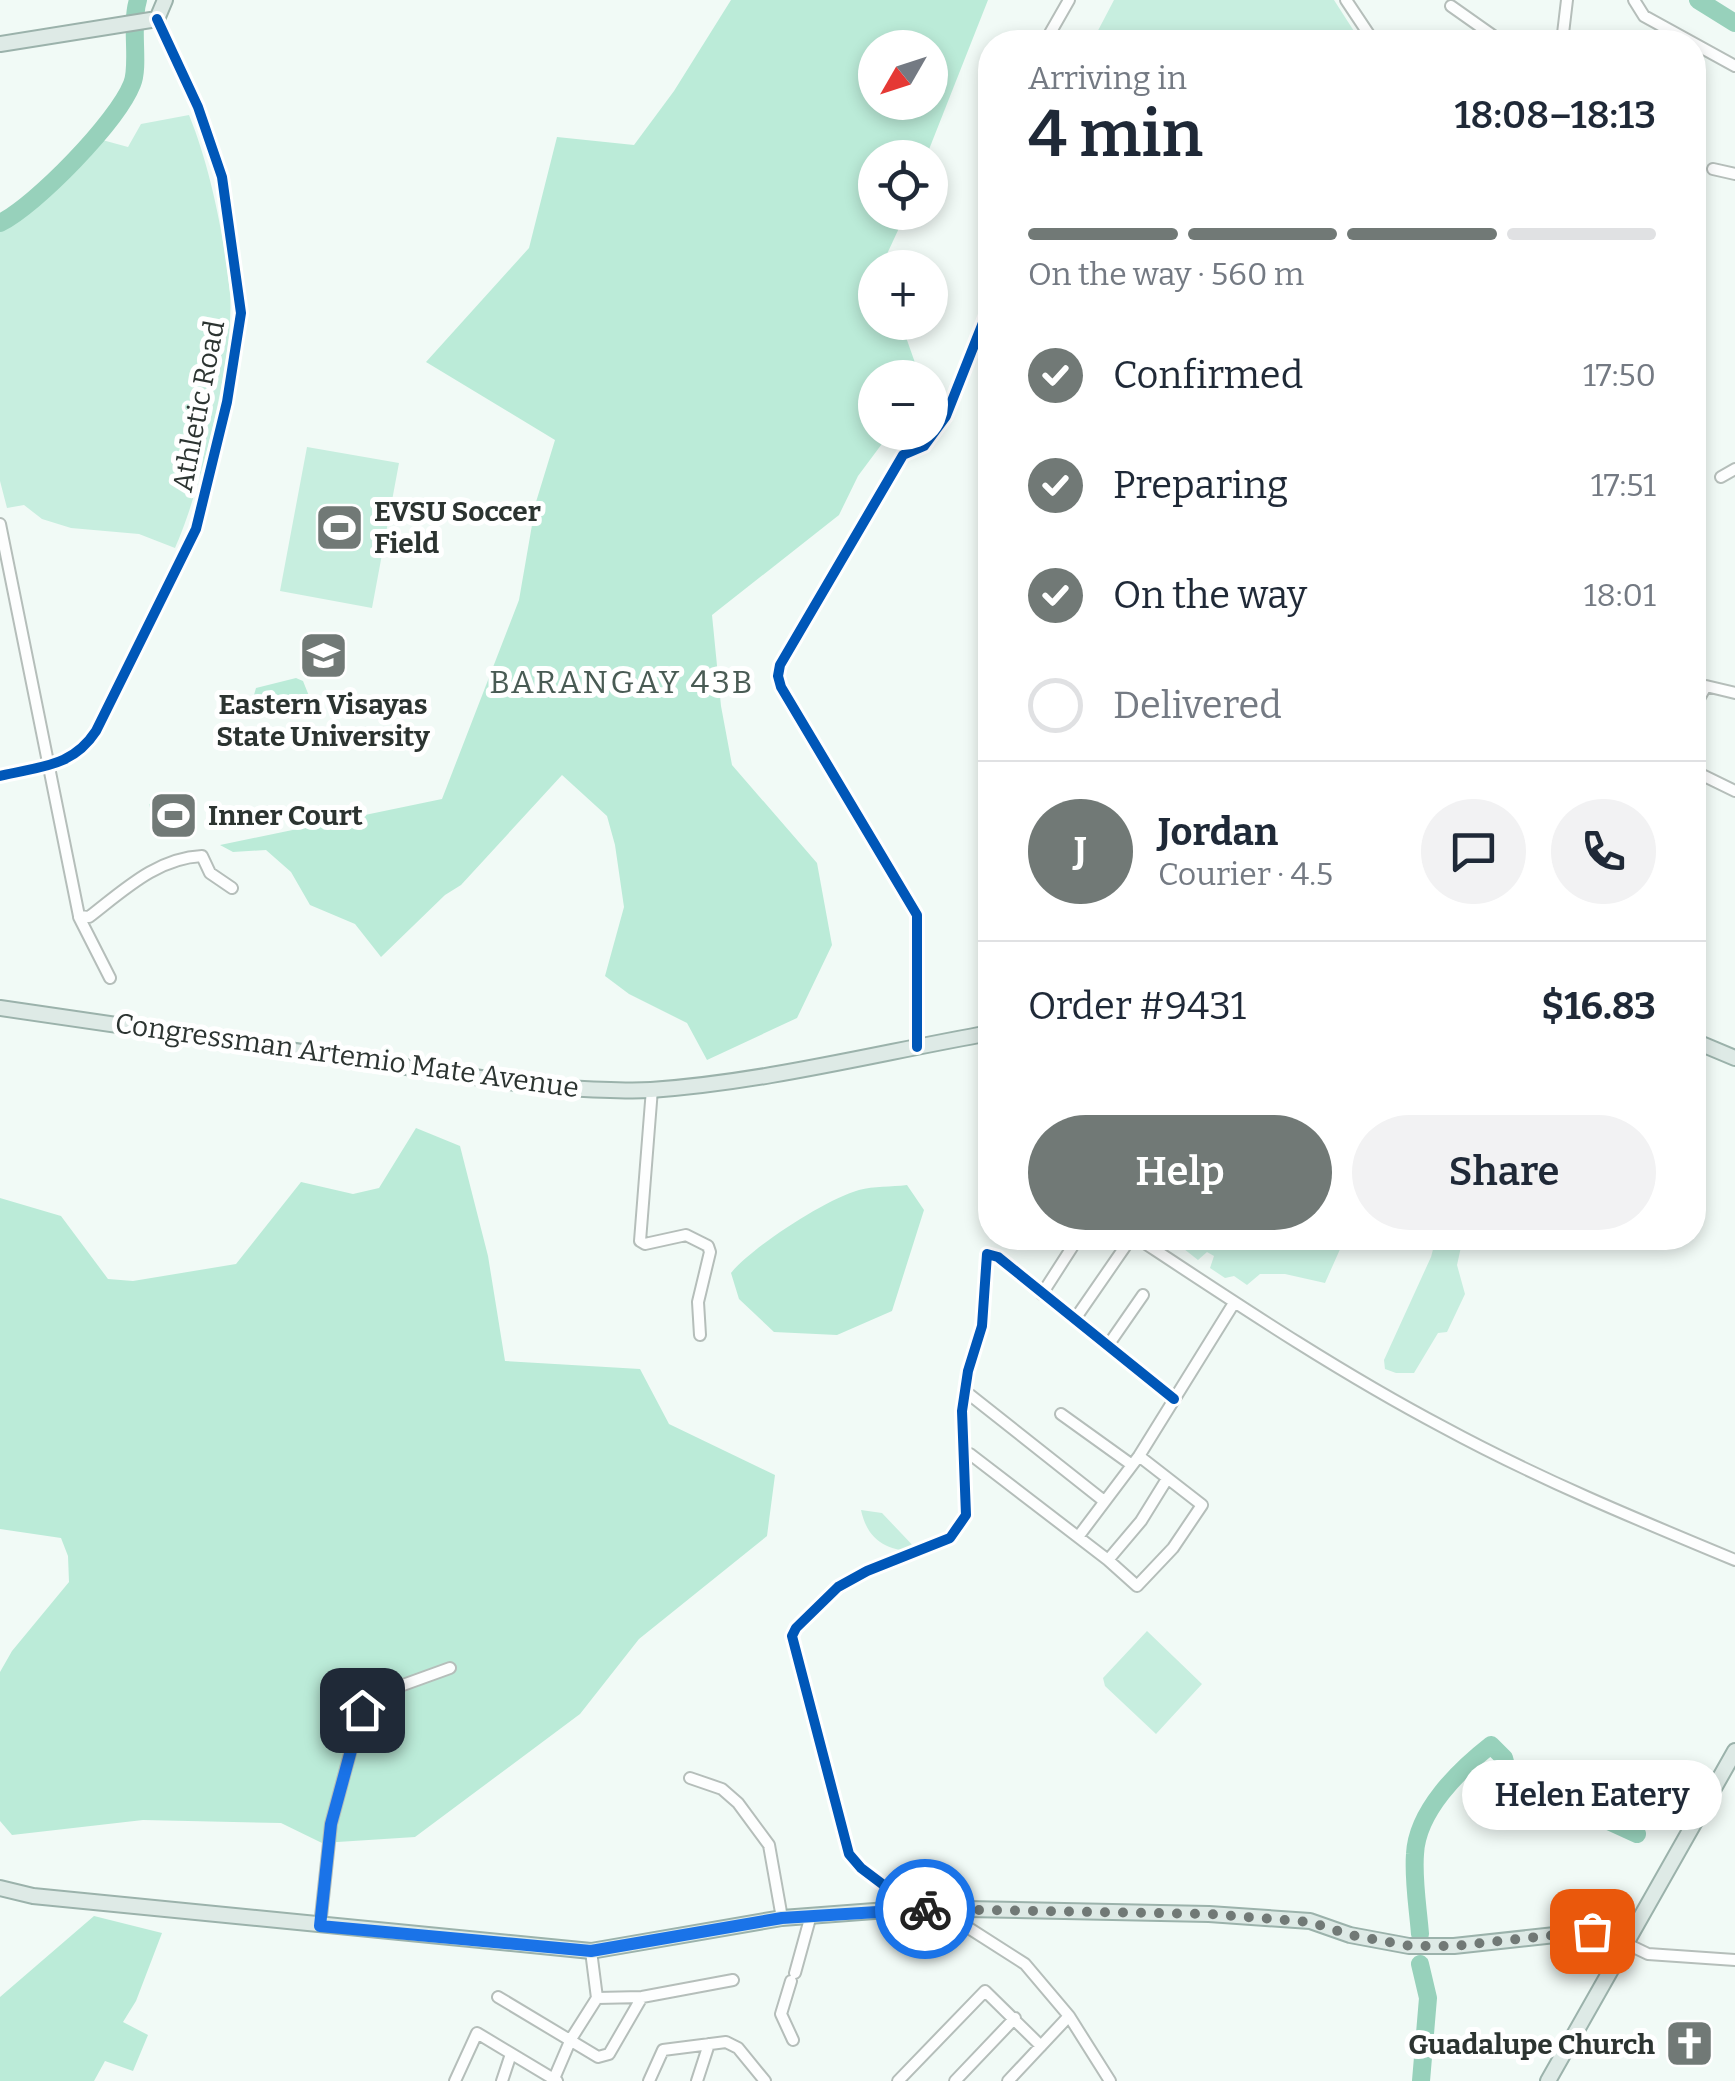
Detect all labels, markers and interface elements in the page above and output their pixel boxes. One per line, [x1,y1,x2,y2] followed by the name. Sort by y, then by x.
[858,30,948,120] north arrow
[858,30,948,450] map controls
[1028,59,1187,97] text: Arriving in
[1455,92,1656,138] text: 18:08–18:13
[1028,95,1203,173] text: 4 min
[858,140,948,230] button: locate
[858,250,948,340] button: +
[1028,255,1304,293] text: On the way · 560 m
[166,318,231,495] street label: Athletic Road
[1028,348,1083,403] icon: check
[1113,352,1303,398] text: Confirmed
[1583,356,1656,394] text: 17:50
[858,360,948,450] button: −
[1028,458,1083,513] icon: check
[1113,462,1288,508] text: Preparing
[1591,466,1656,504] text: 17:51
[374,495,541,560] place label: EVSU Soccer Field
[313,501,365,553] sports icon: EVSU Soccer Field
[1028,568,1083,623] icon: check
[1113,572,1307,618] text: On the way
[1584,576,1656,614] text: 18:01
[297,630,349,682] school or university icon: Eastern Visayas State University
[489,663,755,701] district label: BARANGAY 43B
[1113,682,1282,728] text: Delivered
[216,688,430,753] place label: Eastern Visayas State University
[147,789,199,841] sports icon: Inner Court
[208,799,363,832] place label: Inner Court
[1421,799,1526,904] button: chat
[1551,799,1656,904] button: phone
[1158,809,1278,855] text: Jordan
[1074,828,1087,874] text: J
[1158,855,1333,893] text: Courier · 4.5
[1028,983,1246,1029] text: Order #9431
[1541,983,1656,1029] text: $16.83
[113,1007,581,1104] street label: Congressman Artemio Mate Avenue
[1028,1115,1332,1230] button: Help
[1352,1115,1656,1230] button: Share
[320,1668,405,1753] pin
[335,1683,390,1738] icon: home
[1462,1761,1722,1831] callout: Helen Eatery
[1494,1776,1690,1814] text: Helen Eatery
[875,1859,975,1959] courier
[898,1882,953,1937] icon: bike
[1550,1889,1635,1974] pin
[1565,1904,1620,1959] icon: bag
[1664,2018,1716,2070] church icon: Guadalupe Church
[1408,2028,1655,2061] place label: Guadalupe Church

